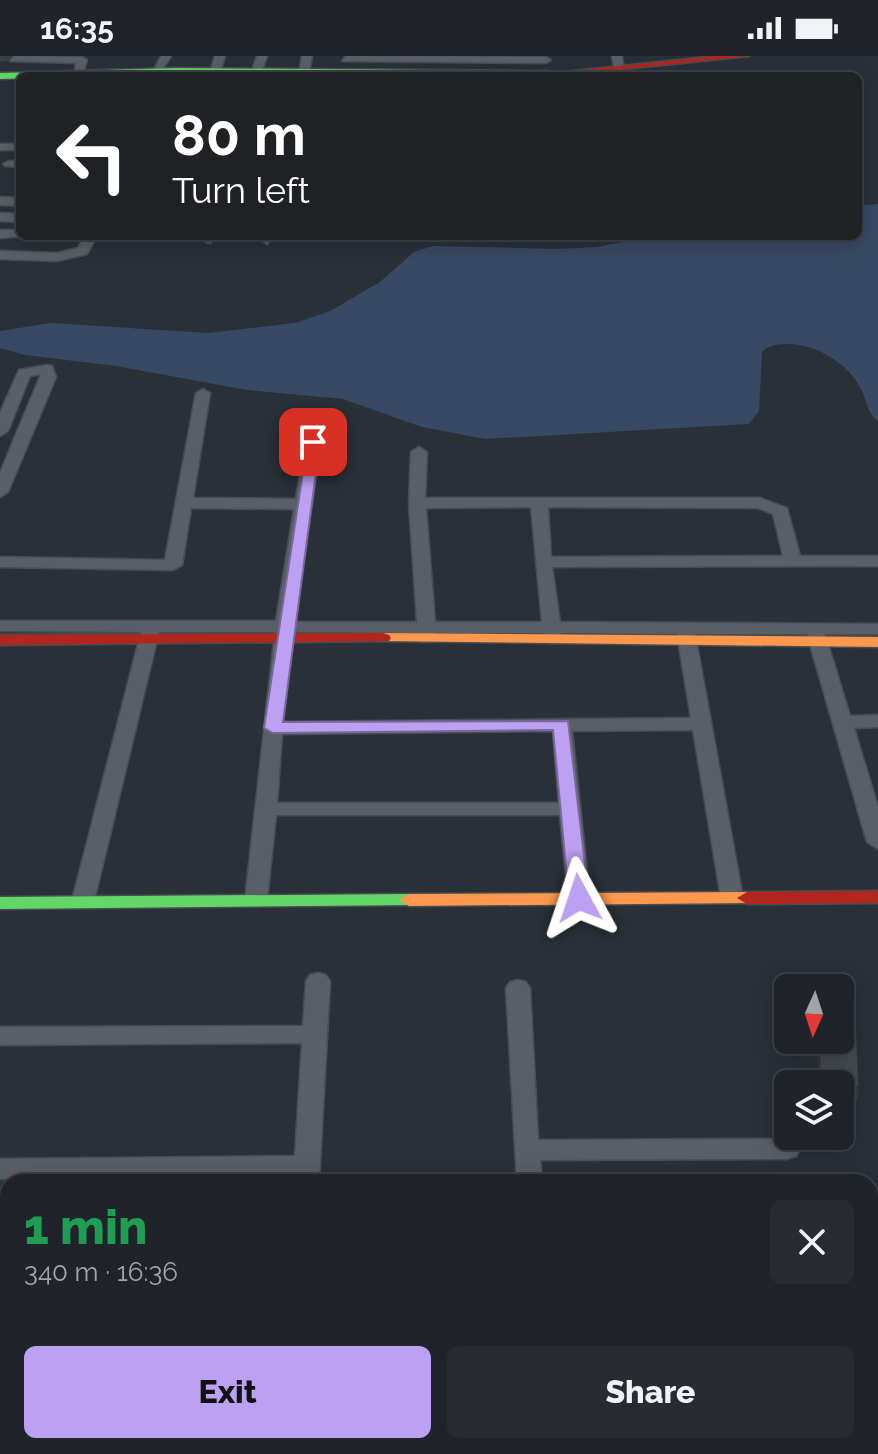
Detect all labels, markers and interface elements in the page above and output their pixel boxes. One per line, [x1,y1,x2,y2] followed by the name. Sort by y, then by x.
[40,11,114,46] text: 16:35
[172,102,306,168] text: 80 m
[40,104,144,208] icon: left
[172,169,310,211] text: Turn left
[279,408,347,476] pin
[291,420,335,464] icon: arrive
[537,856,621,940] position arrow
[774,974,854,1054] north arrow
[774,974,854,1150] map controls
[774,1070,854,1150] button: layers
[24,1199,147,1255] text: 1 min
[770,1200,854,1284] button: close
[24,1257,178,1287] text: 340 m · 16:36
[24,1346,431,1438] button: Exit
[447,1346,854,1438] button: Share

